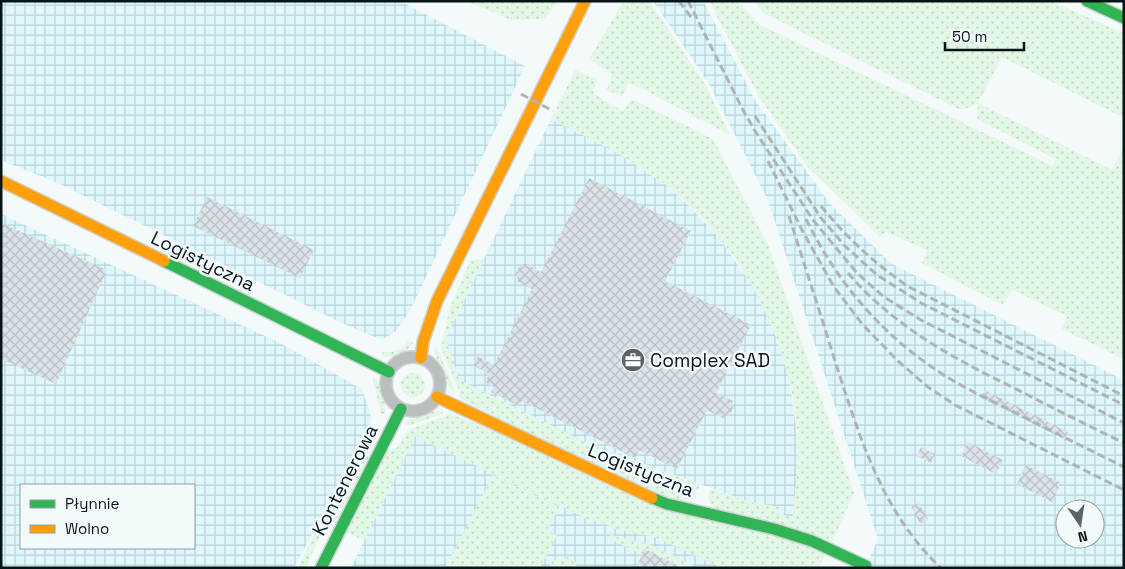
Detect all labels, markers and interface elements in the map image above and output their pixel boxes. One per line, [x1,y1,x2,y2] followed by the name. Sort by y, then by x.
[945,20,1024,52] scale bar
[952,27,987,46] text: 50 m
[147,225,259,297] street label: Logistyczna
[620,347,646,373] office icon: Complex SAD
[650,348,770,373] place label: Complex SAD
[306,420,384,540] street label: Kontenerowa
[584,437,698,503] street label: Logistyczna
[20,484,195,549] legend
[65,494,119,513] text: Płynnie
[1055,499,1105,549] north arrow
[65,519,109,538] text: Wolno
[1076,527,1090,546] text: N

